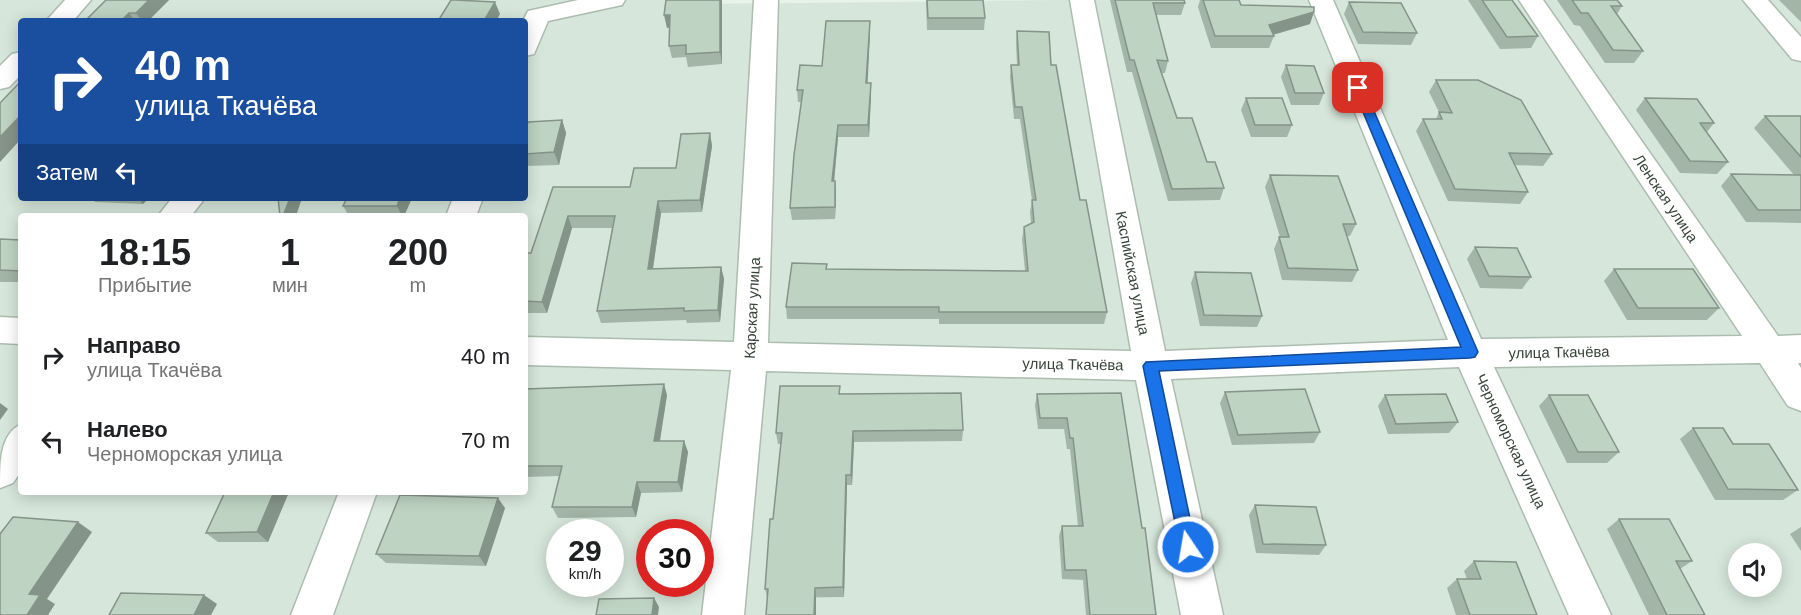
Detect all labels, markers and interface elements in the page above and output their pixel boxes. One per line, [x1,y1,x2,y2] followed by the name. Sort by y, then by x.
[36,42,114,120] icon: right
[135,42,231,89] text: 40 m
[1332,62,1383,113] pin
[1341,71,1374,104] icon: arrive
[135,91,317,121] text: улица Ткачёва
[1630,151,1702,246] street label: Ленская улица
[110,156,143,189] icon: left
[36,160,98,185] text: Затем
[1113,210,1153,337] street label: Каспийская улица
[99,232,191,273] text: 18:15
[280,232,300,273] text: 1
[388,232,448,273] text: 200
[741,256,763,359] street label: Карская улица
[98,274,192,296] text: Прибытие
[272,274,308,296] text: мин
[410,274,426,296] text: m
[87,333,181,358] text: Направо
[36,341,69,374] icon: right
[1508,343,1610,361] street label: улица Ткачёва
[461,344,510,369] text: 40 m
[1022,355,1124,373] street label: улица Ткачёва
[87,359,222,381] text: улица Ткачёва
[1472,371,1550,512] street label: Черноморская улица
[87,417,168,442] text: Налево
[36,425,69,458] icon: left
[461,428,510,453] text: 70 m
[87,443,282,465] text: Черноморская улица
[1156,515,1220,579] position arrow
[636,519,714,597] speed limit sign: 30
[568,534,602,567] text: 29
[1728,543,1782,597] map controls
[1728,543,1782,597] button: sound
[569,565,601,582] text: km/h

